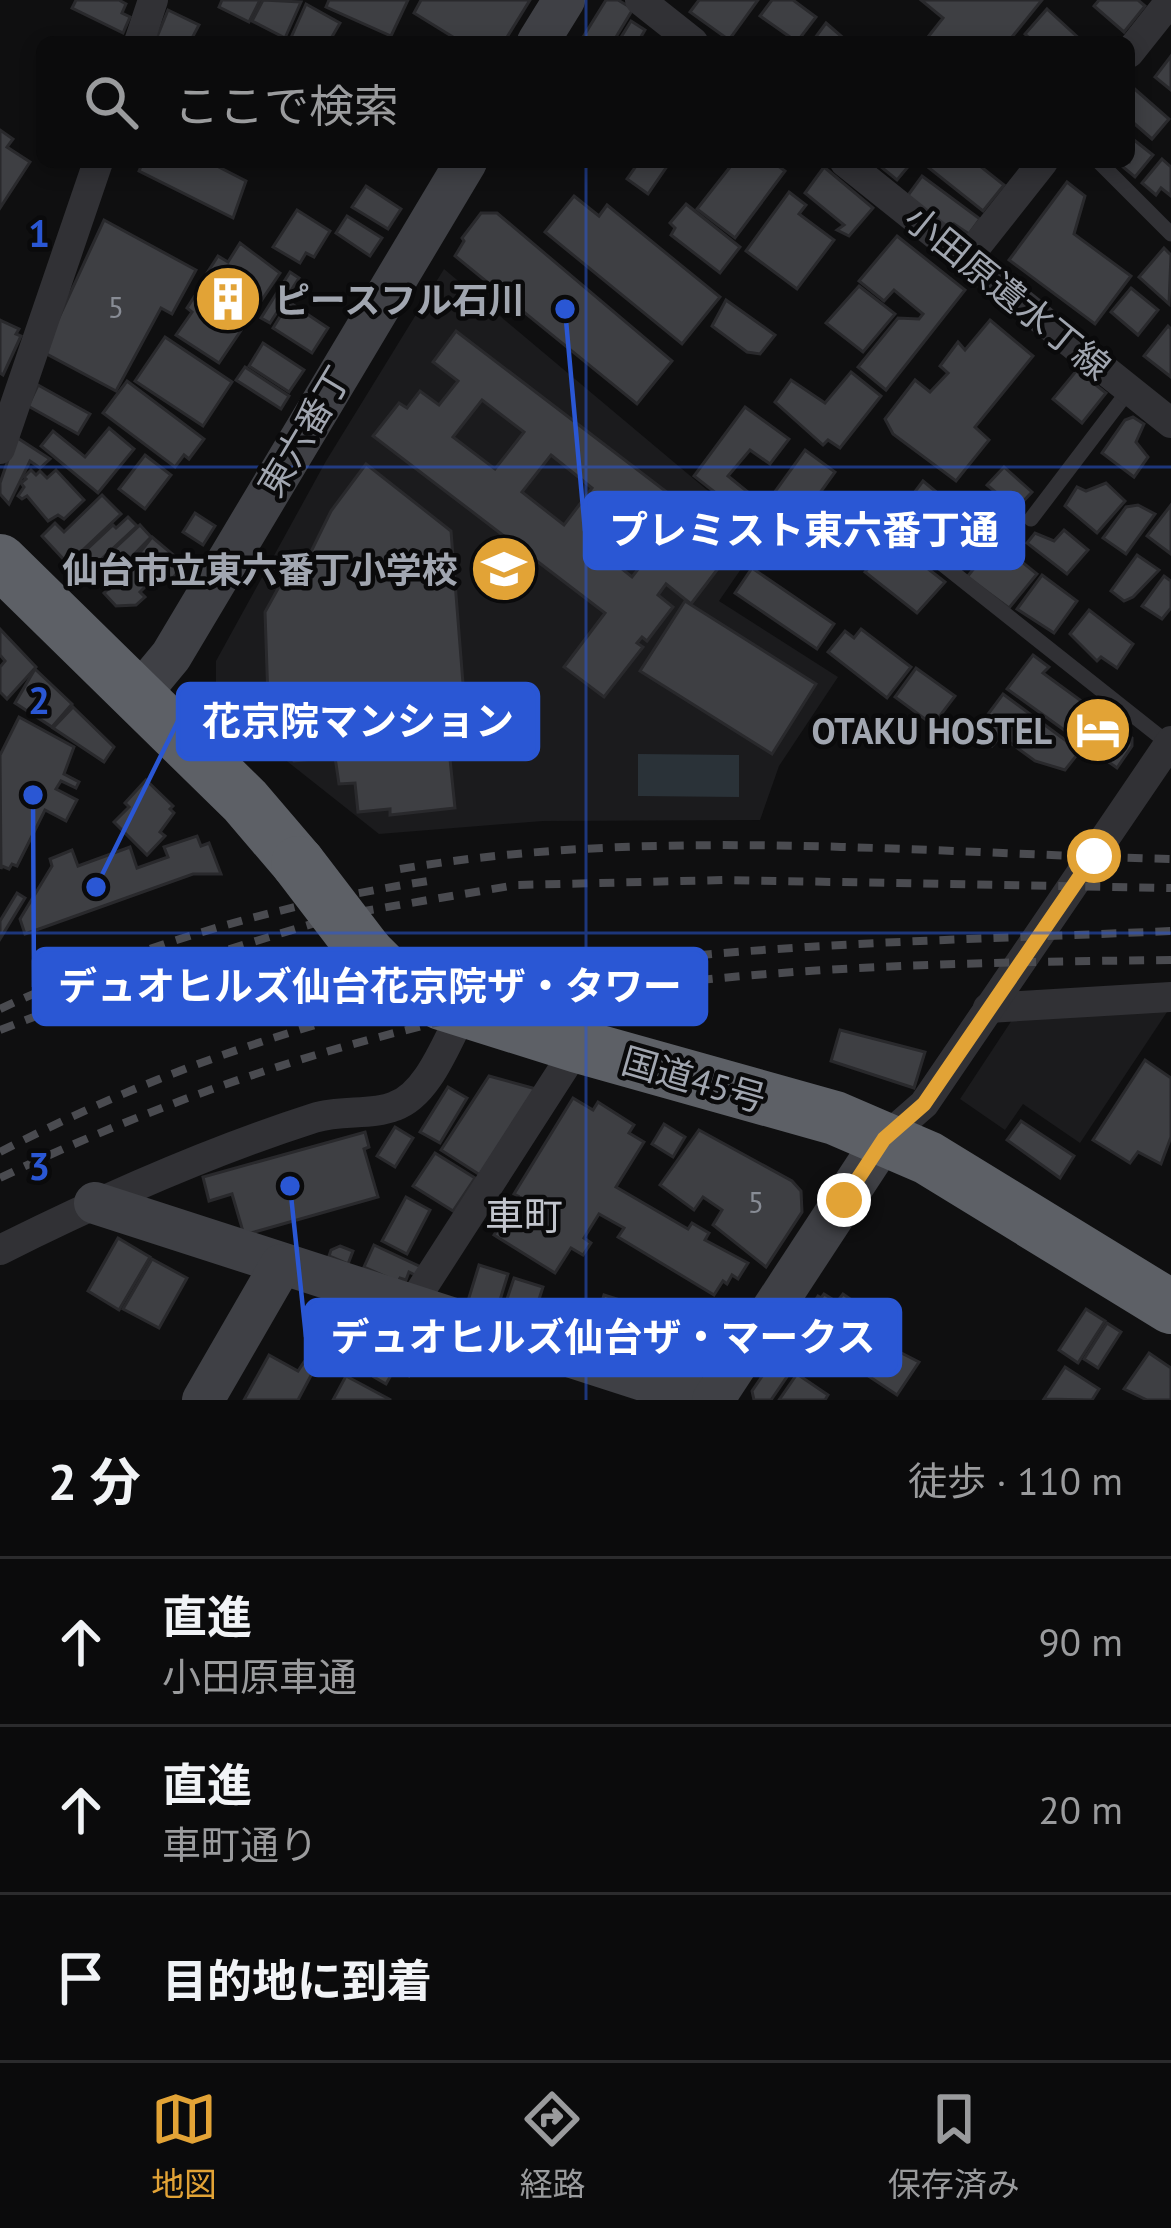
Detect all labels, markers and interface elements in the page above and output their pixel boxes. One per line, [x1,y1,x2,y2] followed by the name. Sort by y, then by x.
[36,36,1135,168] search box
[78,69,144,135] icon: search
[174,76,399,134] text: ここで検索
[895,194,1121,390] street label: 小田原遺水丁線
[28,207,50,258] text: 1
[193,264,263,334] building icon: ピースフル石川
[274,276,524,323] place label: ピースフル石川
[108,287,124,326] house number: 5
[247,357,361,505] street label: 東六番丁
[585,493,1023,568] callout: プレミスト東六番丁通
[609,504,999,555] text: プレミスト東六番丁通
[469,534,539,604] school or university icon: 仙台市立東六番丁小学校
[62,546,458,593] place label: 仙台市立東六番丁小学校
[28,674,50,725] text: 2
[178,684,538,759] callout: 花京院マンション
[202,695,514,746] text: 花京院マンション
[1063,695,1133,765] hotel icon: OTAKU HOSTEL
[811,707,1052,754] place label: OTAKU HOSTEL
[1067,829,1121,883] route start
[34,949,706,1024] callout: デュオヒルズ仙台花京院ザ・タワー
[58,960,682,1011] text: デュオヒルズ仙台花京院ザ・タワー
[617,1036,771,1122] street label: 国道45号
[28,1140,50,1191] text: 3
[817,1173,871,1227] route end
[748,1182,764,1221] house number: 5
[485,1190,563,1241] district label: 車町
[306,1300,900,1375] callout: デュオヒルズ仙台ザ・マークス
[331,1311,875,1362] text: デュオヒルズ仙台ザ・マークス
[48,1448,141,1514] text: 2 分
[908,1455,1123,1506] text: 徒歩 · 110 m
[162,1587,252,1645] text: 直進
[48,1609,114,1675] icon: ahead
[1038,1616,1123,1667] text: 90 m
[162,1651,357,1702] text: 小田原車通
[162,1755,252,1813] text: 直進
[48,1777,114,1843] icon: ahead
[1038,1784,1123,1835] text: 20 m
[162,1819,318,1870] text: 車町通り
[48,1945,114,2011] icon: arrive
[162,1951,432,2009] text: 目的地に到着
[151,2086,217,2206] tab: 地図
[519,2086,585,2206] tab: 経路
[888,2086,1020,2206] tab: 保存済み

